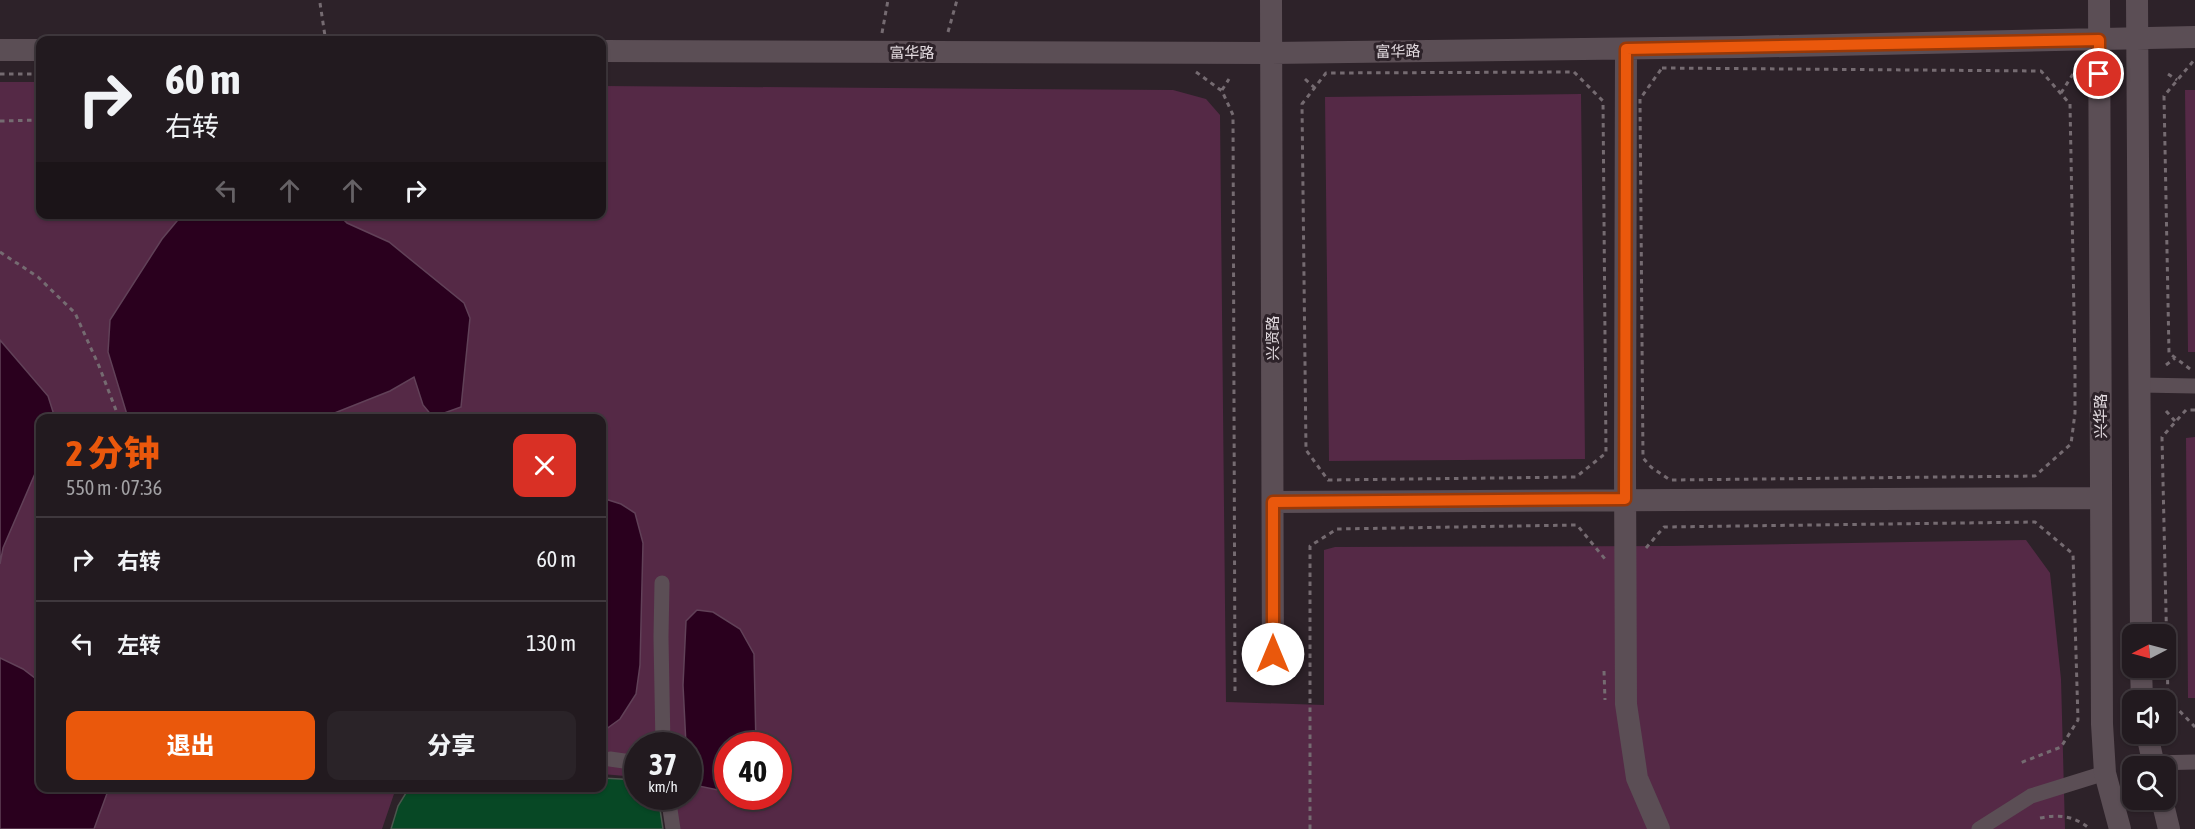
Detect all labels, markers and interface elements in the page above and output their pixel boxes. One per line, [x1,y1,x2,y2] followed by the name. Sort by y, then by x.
[1375,42,1421,60] street label: 富华路
[889,44,935,61] street label: 富华路
[2073,48,2124,99] pin
[165,55,240,103] text: 60 m
[2082,57,2115,90] icon: arrive
[66,60,144,138] icon: right
[165,111,219,142] text: 右转
[210,174,243,207] icon: left
[273,174,306,207] icon: ahead
[336,174,369,207] icon: ahead
[399,174,432,207] icon: right
[1264,315,1281,361] street label: 兴贤路
[2092,393,2109,439] street label: 兴华路
[66,432,160,474] text: 2 分钟
[513,434,576,497] button: close
[66,476,162,499] text: 550 m · 07:36
[66,543,99,576] icon: right
[536,546,576,572] text: 60 m
[117,548,161,574] text: 右转
[1241,622,1305,686] position arrow
[2122,624,2176,678] north arrow
[2122,624,2176,810] map controls
[66,627,99,660] icon: left
[526,630,576,656] text: 130 m
[117,632,161,658] text: 左转
[2122,690,2176,744] button: sound
[66,711,315,780] button: 退出
[327,711,576,780] button: 分享
[714,732,792,810] speed limit sign: 40
[649,747,677,781] text: 37
[2122,756,2176,810] button: search
[648,778,678,795] text: km/h

